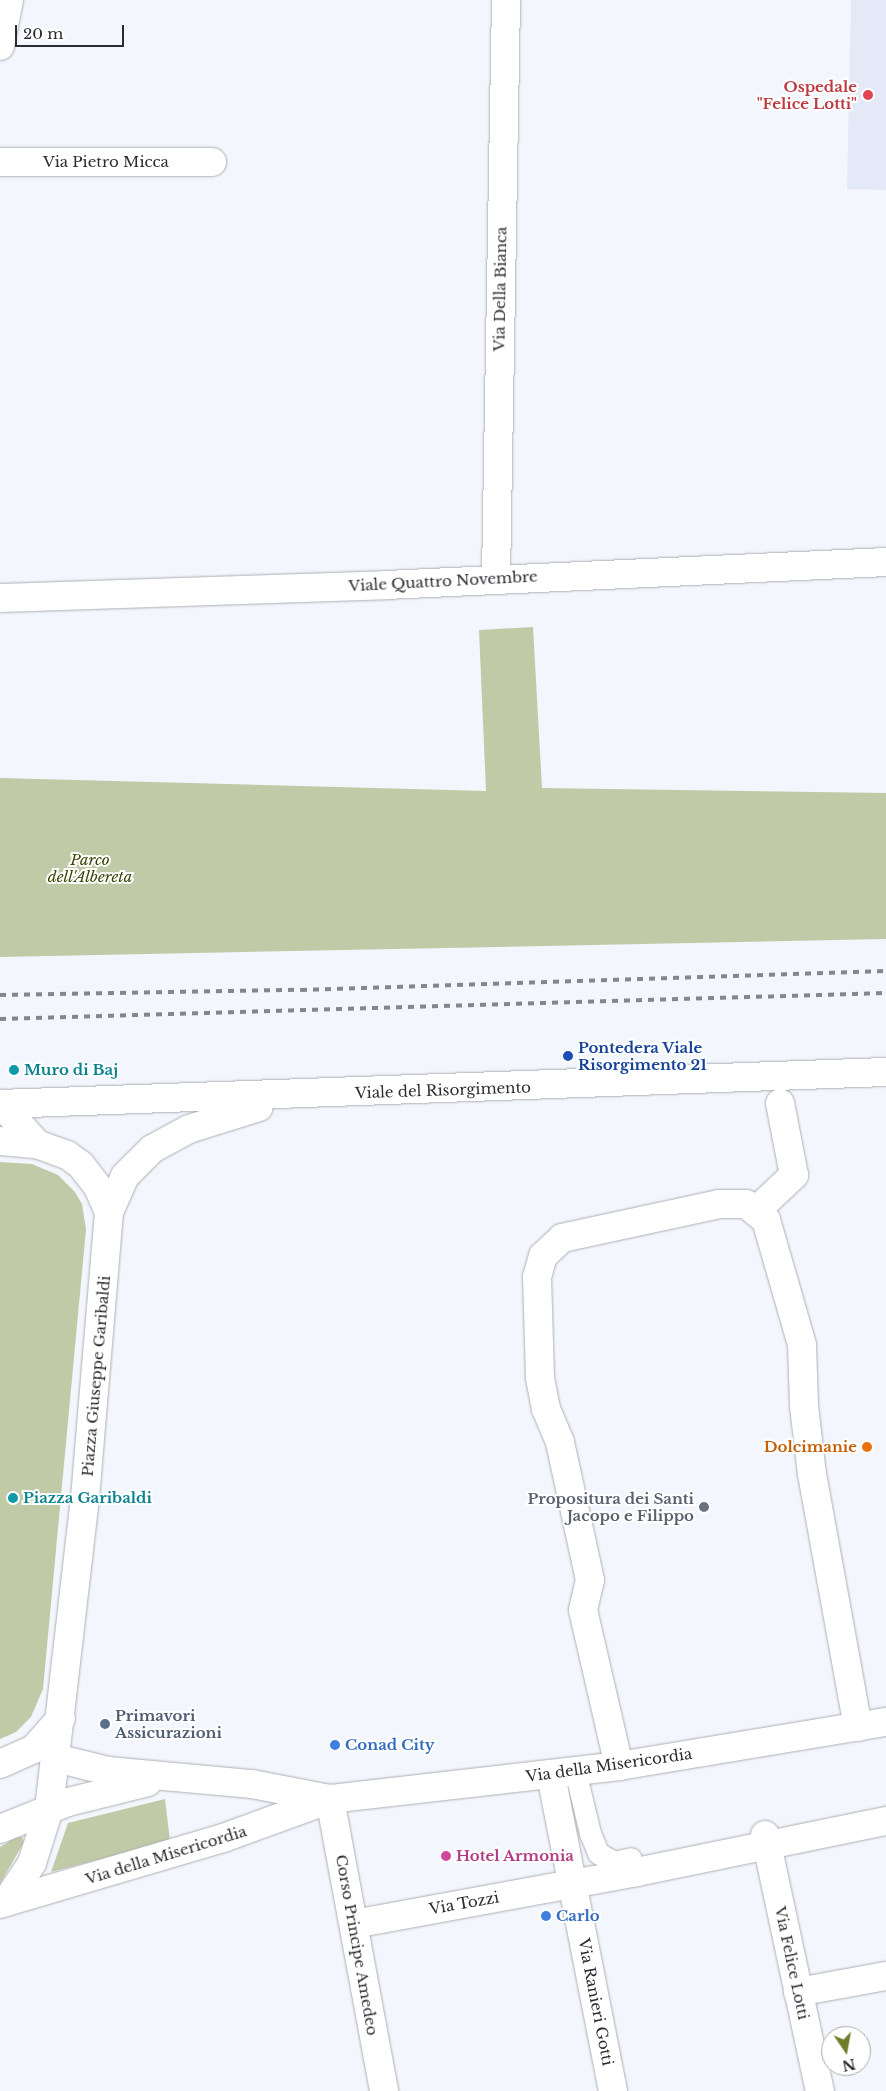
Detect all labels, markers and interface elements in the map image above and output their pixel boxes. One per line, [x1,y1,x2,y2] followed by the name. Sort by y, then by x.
[18,15,126,47] scale bar
[23,24,63,43] text: 20 m
[757,77,857,112] place label: Ospedale "Felice Lotti"
[861,88,875,102] marker: Ospedale "Felice Lotti"
[43,153,169,171] street label: Via Pietro Micca
[490,226,510,352] street label: Via Della Bianca
[348,567,538,595] street label: Viale Quattro Novembre
[48,850,132,885] park label: Parco dell'Albereta
[578,1038,707,1073] place label: Pontedera Viale Risorgimento 21
[562,1050,574,1062] marker: Pontedera Viale Risorgimento 21
[24,1061,118,1079] place label: Muro di Baj
[8,1064,20,1076] marker: Muro di Baj
[355,1078,531,1102] street label: Viale del Risorgimento
[78,1275,114,1477] street label: Piazza Giuseppe Garibaldi
[764,1438,857,1456] place label: Dolcimanie
[861,1441,873,1453] marker: Dolcimanie
[23,1489,152,1507] place label: Piazza Garibaldi
[528,1489,694,1524] place label: Propositura dei Santi Jacopo e Filippo
[7,1492,19,1504] marker: Piazza Garibaldi
[698,1501,710,1513] marker: Propositura dei Santi Jacopo e Filippo
[115,1706,222,1741] place label: Primavori Assicurazioni
[99,1718,111,1730] marker: Primavori Assicurazioni
[345,1736,434,1754] place label: Conad City
[329,1739,341,1751] marker: Conad City
[525,1744,693,1786] street label: Via della Misericordia
[83,1822,249,1888] street label: Via della Misericordia
[456,1847,575,1865] place label: Hotel Armonia
[440,1850,452,1862] marker: Hotel Armonia
[332,1853,382,2037] street label: Corso Principe Amedeo
[427,1888,501,1918] street label: Via Tozzi
[771,1905,813,2021] street label: Via Felice Lotti
[556,1907,600,1925] place label: Carlo
[540,1910,552,1922] marker: Carlo
[575,1937,617,2067] street label: Via Ranieri Gotti
[821,2026,871,2076] north arrow
[841,2055,857,2075] text: N

